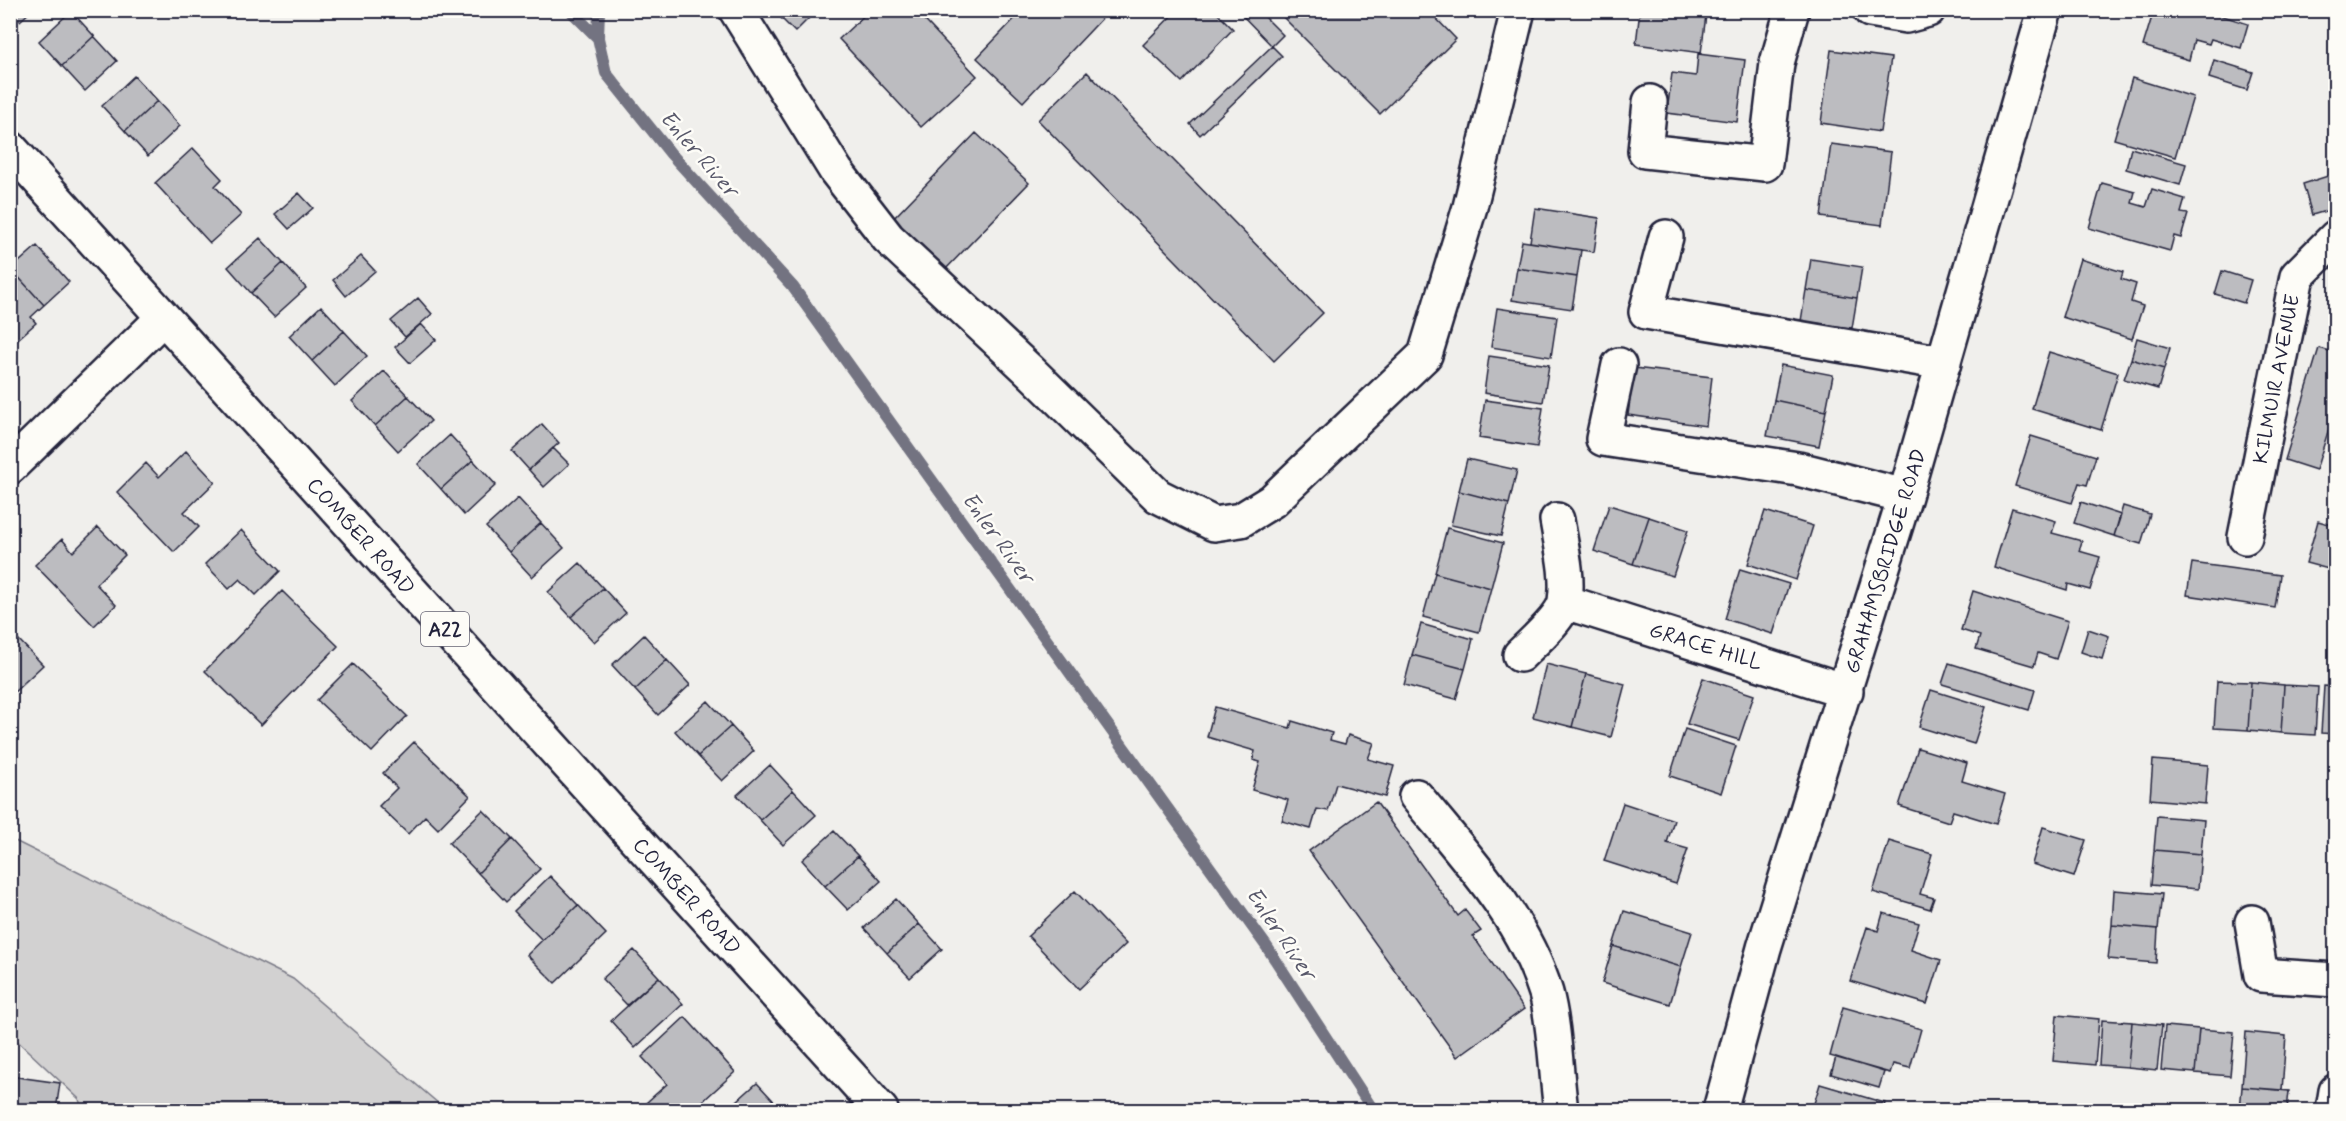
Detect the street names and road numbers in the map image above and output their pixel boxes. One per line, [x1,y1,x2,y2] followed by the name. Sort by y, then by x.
[2247,292,2307,466] street label: KILMUIR AVENUE
[1838,445,1934,677] street label: GRAHAMSBRIDGE ROAD
[300,472,421,601] street label: COMBER ROAD
[421,612,469,646] road number: A22
[1646,616,1766,677] street label: GRACE HILL
[626,832,747,961] street label: COMBER ROAD

